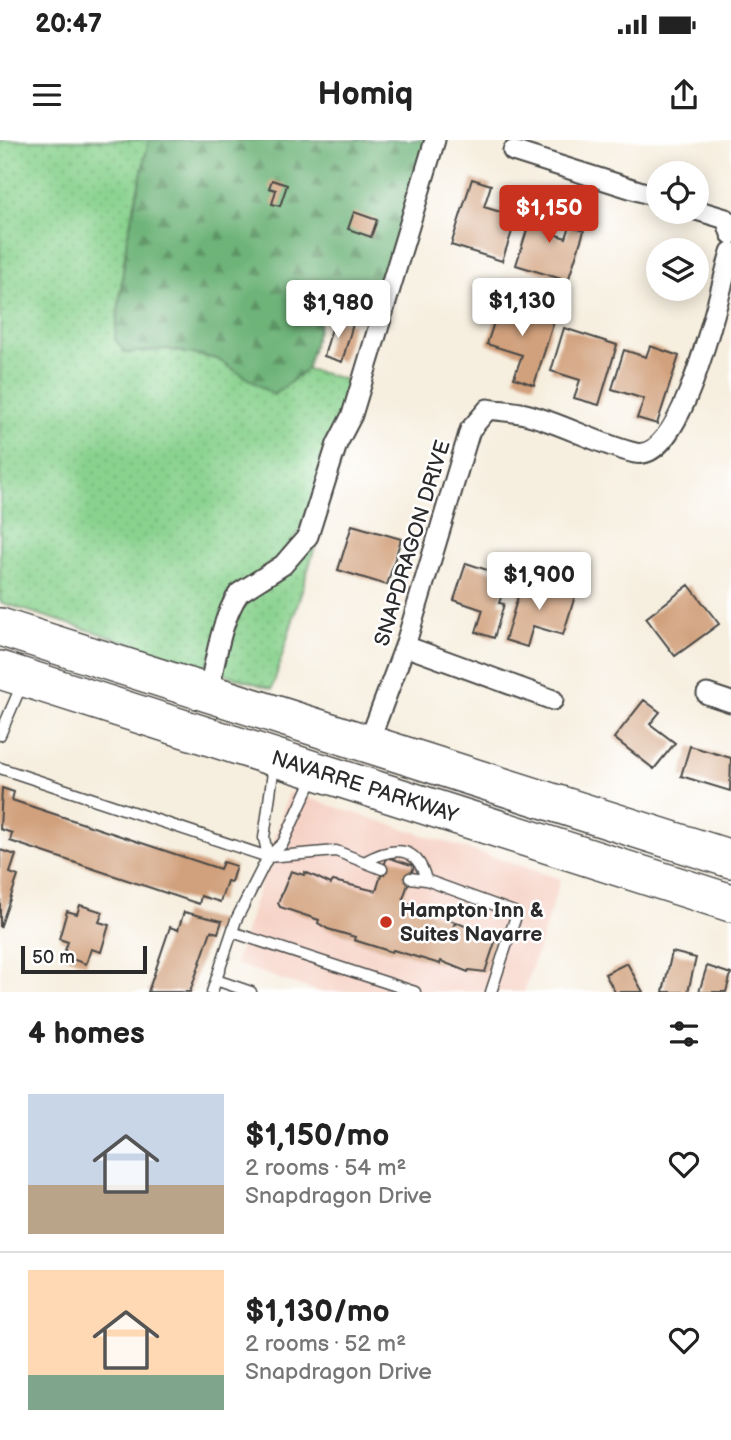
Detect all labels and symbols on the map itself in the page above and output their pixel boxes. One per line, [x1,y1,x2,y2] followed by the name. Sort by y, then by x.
[492,186,606,245] pin: $1,150
[465,278,579,338] pin: $1,130
[281,280,395,340] pin: $1,980
[369,437,456,649] street label: SNAPDRAGON DRIVE
[482,552,596,612] pin: $1,900
[268,745,462,828] street label: NAVARRE PARKWAY
[400,898,544,947] place label: Hampton Inn & Suites Navarre
[378,914,394,930] marker: Hampton Inn & Suites Navarre
[21,943,147,975] scale bar

